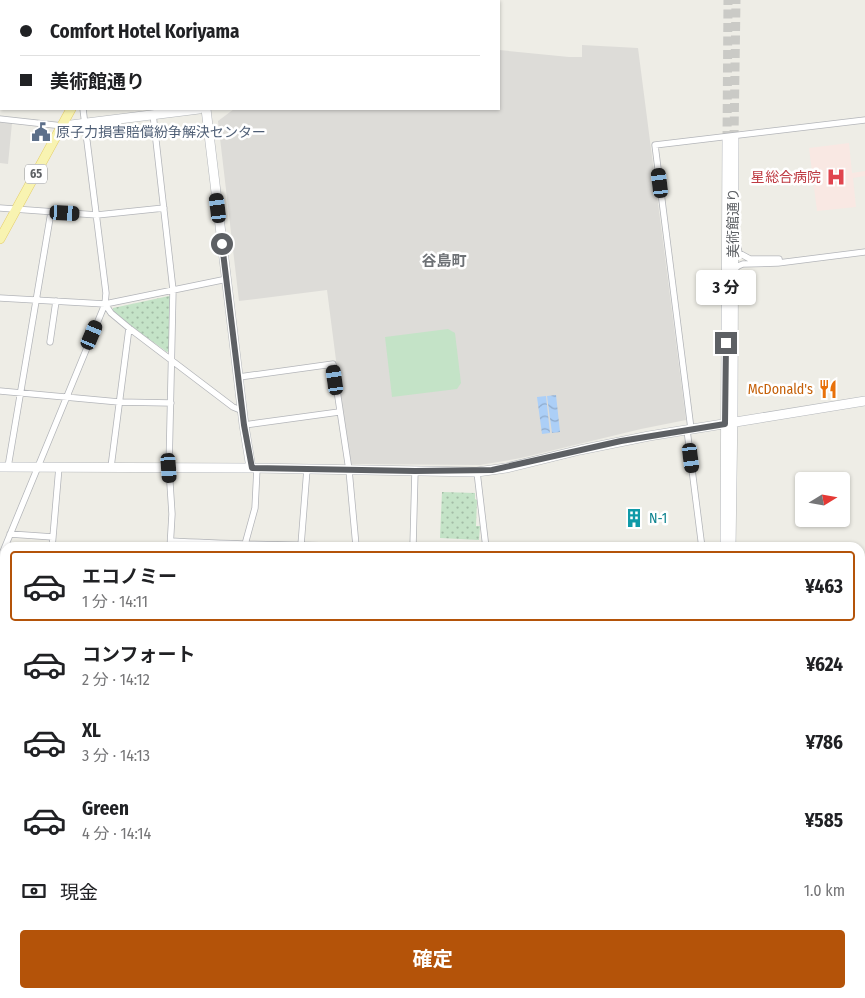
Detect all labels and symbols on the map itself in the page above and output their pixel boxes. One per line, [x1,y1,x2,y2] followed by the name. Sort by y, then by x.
[30,121,52,143] public building icon: 原子力損害賠償紛争解決センター
[56,124,266,141] place label: 原子力損害賠償紛争解決センター
[25,164,47,183] road number: 65
[825,166,847,188] hospital icon: 星総合病院
[650,167,669,199] car
[751,169,821,186] place label: 星総合病院
[725,188,742,258] street label: 美術館通り
[208,192,227,224] car
[49,205,80,221] car
[211,233,233,255] route start
[421,252,467,270] district label: 谷島町
[696,270,756,306] callout: 3 分
[79,318,104,352] car
[715,332,737,354] route end
[325,364,344,396] car
[817,378,839,400] restaurant icon: McDonald's
[748,381,813,398] place label: McDonald's
[681,442,700,474] car
[160,453,177,483] car
[795,472,850,528] north arrow
[623,507,645,529] building icon: N-1
[649,510,667,527] place label: N-1

